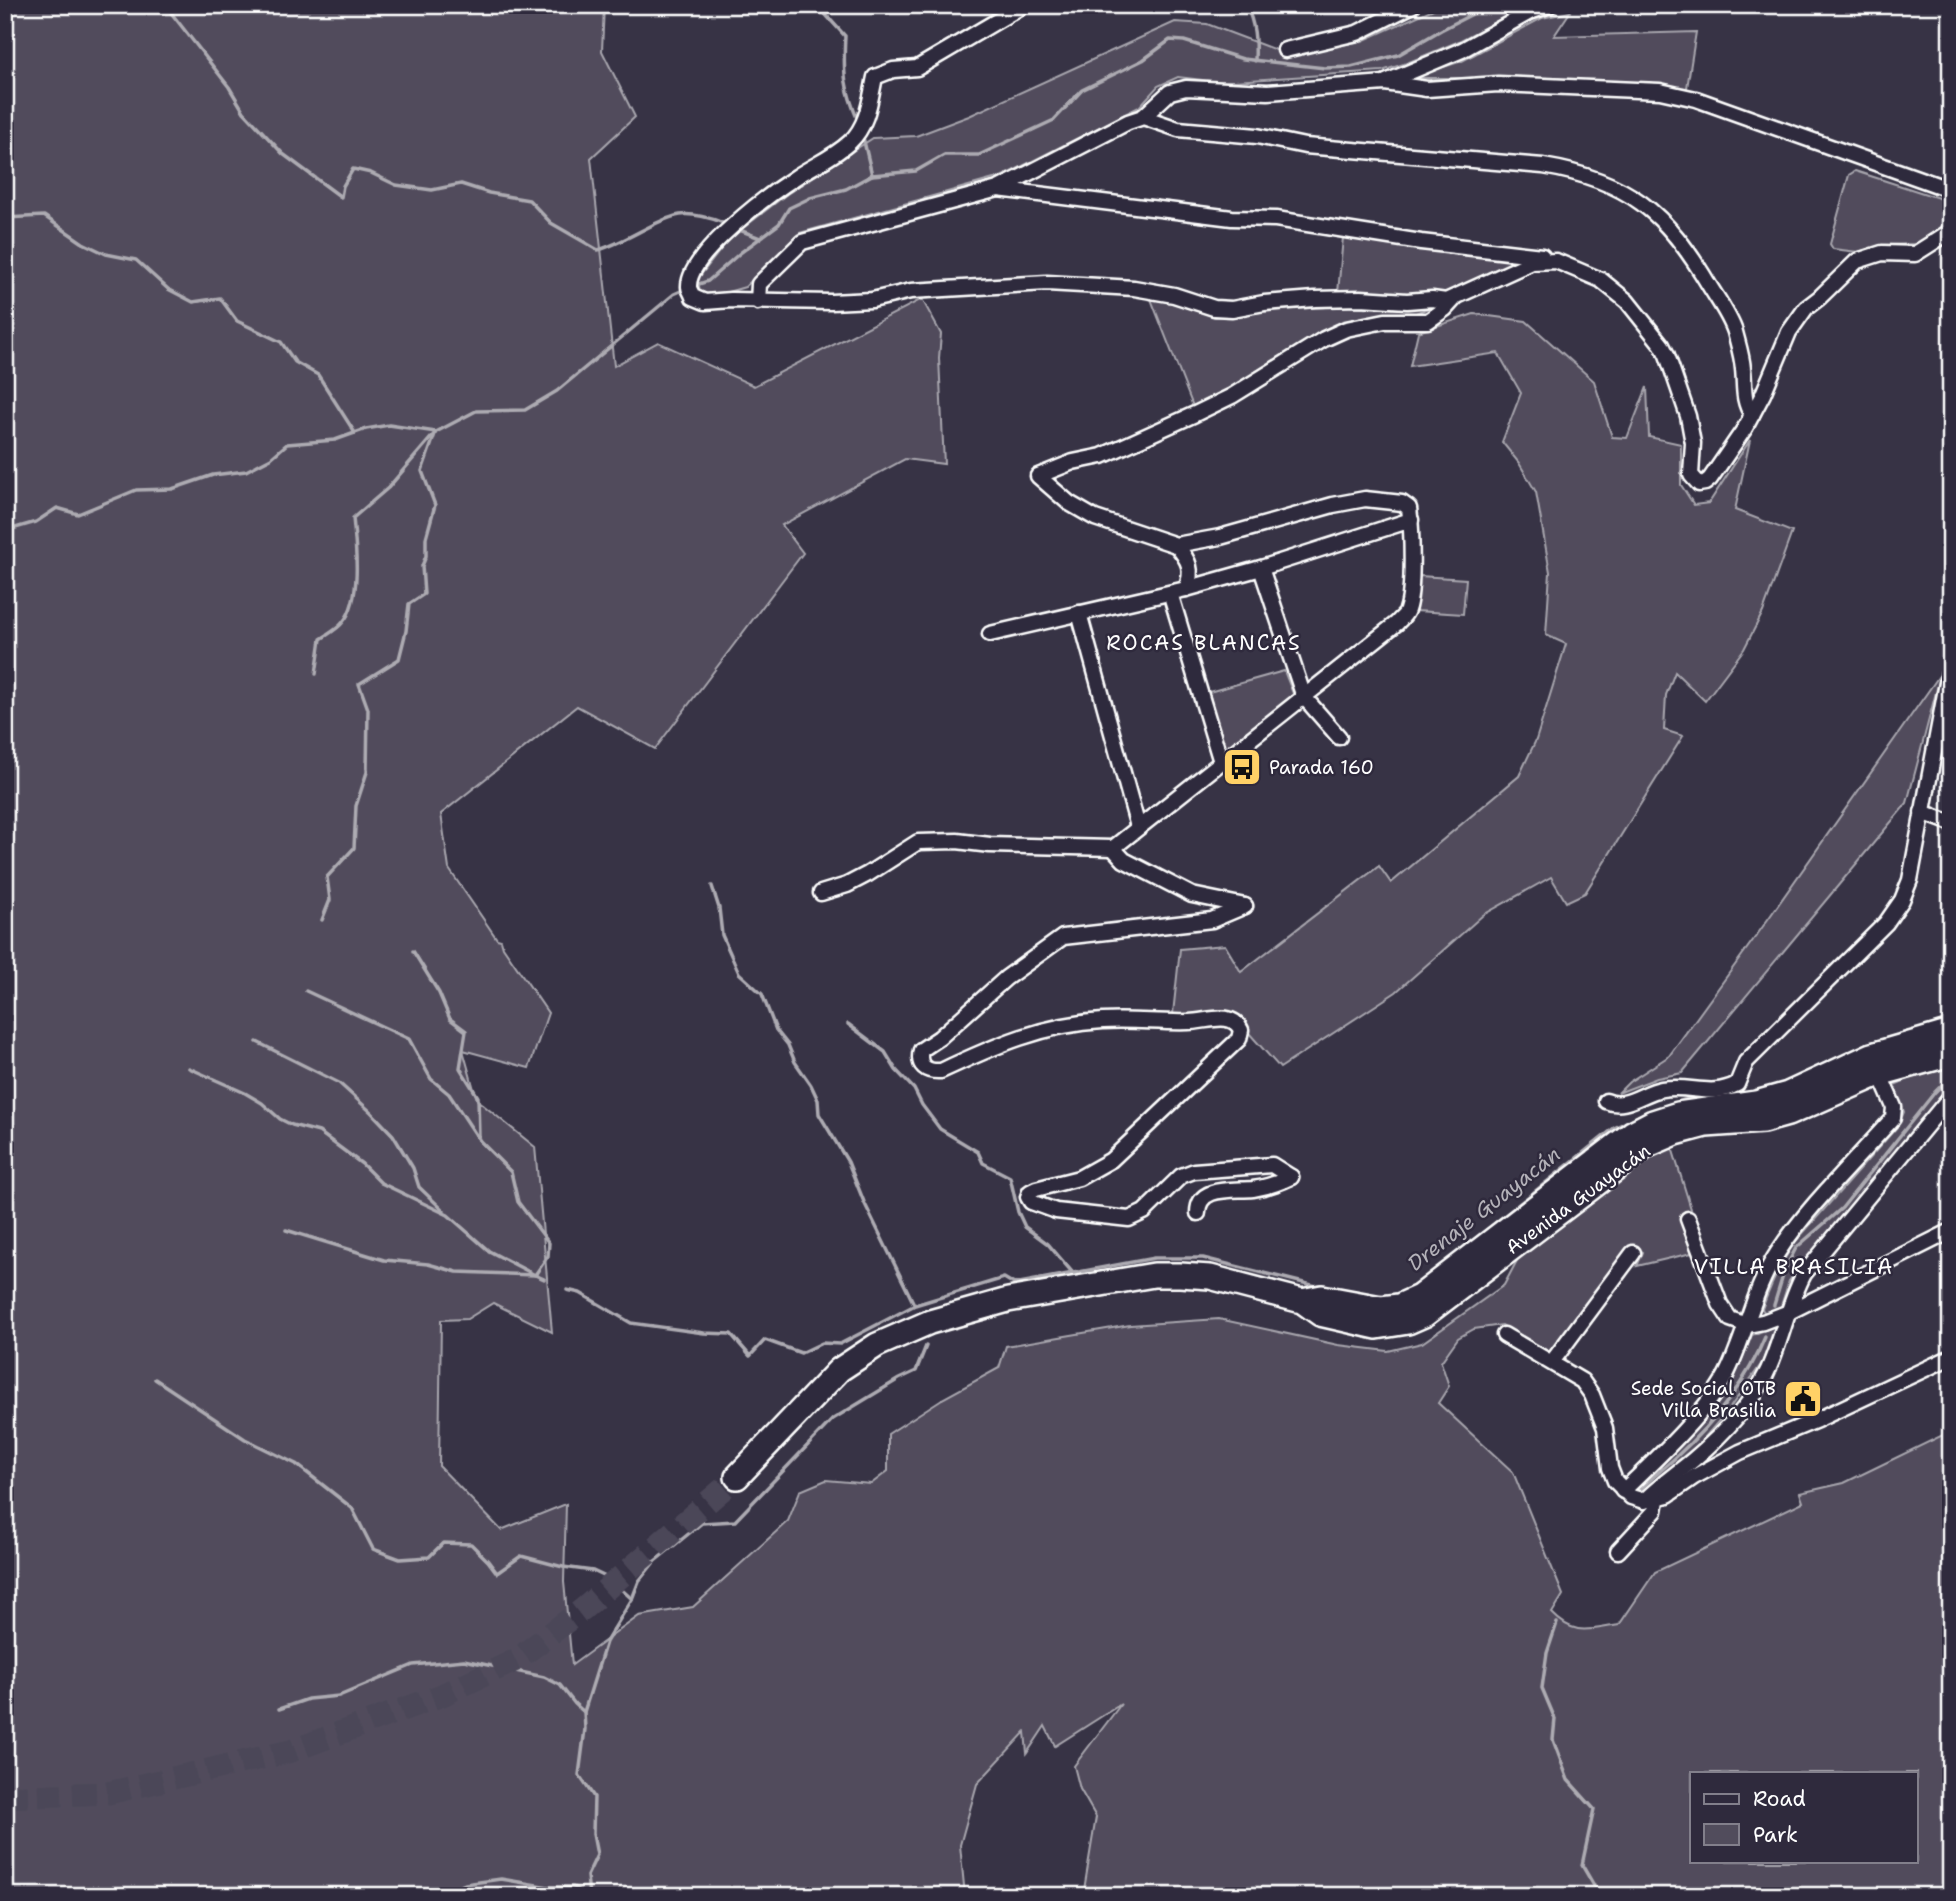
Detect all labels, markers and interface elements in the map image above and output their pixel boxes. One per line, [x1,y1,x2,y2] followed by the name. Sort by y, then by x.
[1106,629,1302,657] district label: ROCAS BLANCAS
[1221,746,1263,788] bus stop icon: Parada 160
[1269,755,1374,780] place label: Parada 160
[1501,1138,1655,1260] street label: Avenida Guayacán
[1402,1141,1566,1277] water label: Drenaje Guayacán
[1694,1253,1894,1281] district label: VILLA BRASILIA
[1631,1376,1776,1423] place label: Sede Social OTB Villa Brasilia
[1782,1378,1824,1420] public building icon: Sede Social OTB Villa Brasilia
[1690,1772,1918,1862] legend
[1753,1785,1806,1813] text: Road
[1753,1821,1798,1849] text: Park

